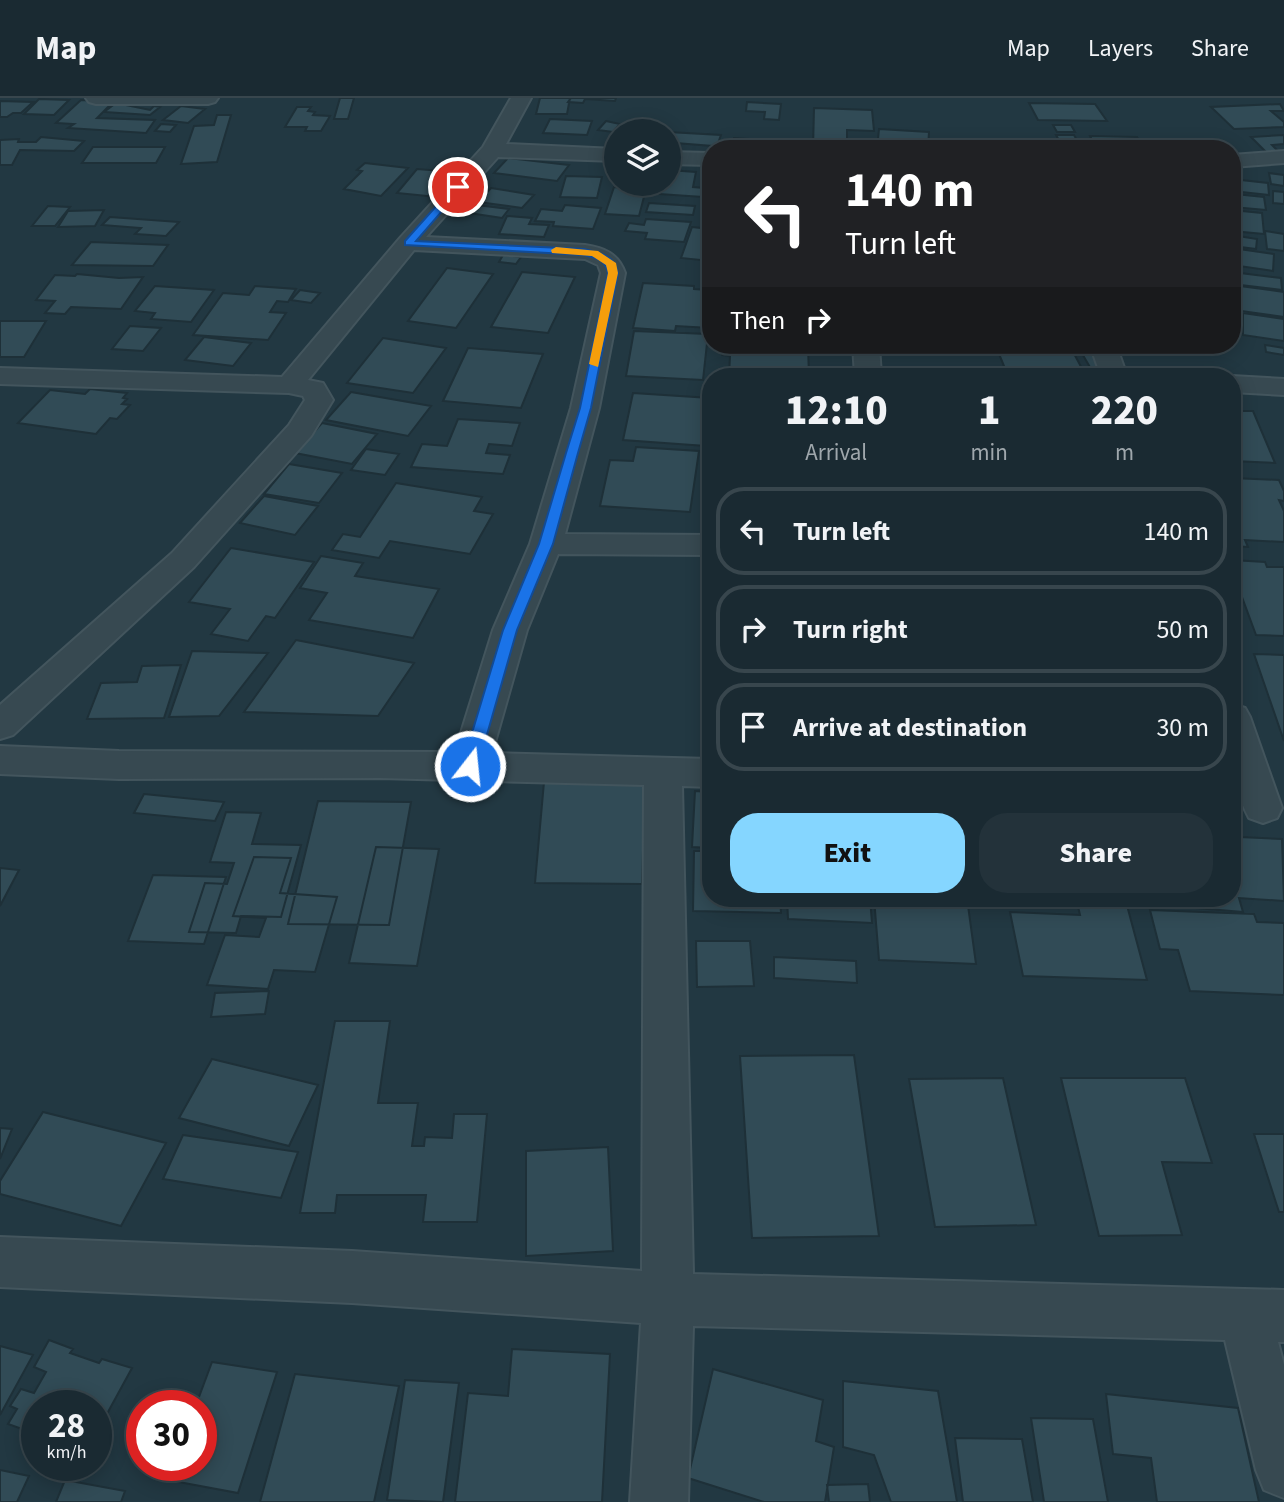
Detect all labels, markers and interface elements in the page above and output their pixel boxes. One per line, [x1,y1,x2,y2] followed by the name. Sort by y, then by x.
[35,25,96,72] text: Map
[1007,31,1050,66] text: Map
[1088,31,1153,66] text: Layers
[1191,31,1249,66] text: Share
[604,119,681,196] map controls
[604,119,681,196] button: layers
[845,156,974,226] text: 140 m
[428,157,488,217] pin
[439,168,477,206] icon: arrive
[730,168,821,259] icon: left
[845,221,956,267] text: Turn left
[799,301,837,339] icon: right
[730,302,785,339] text: Then
[785,381,888,441] text: 12:10
[978,381,1000,441] text: 1
[1091,381,1158,441] text: 220
[805,436,867,469] text: Arrival
[971,436,1008,469] text: min
[1115,436,1134,469] text: m
[734,512,772,550] icon: left
[793,513,890,550] text: Turn left
[1143,513,1209,550] text: 140 m
[734,610,772,648] icon: right
[793,611,908,648] text: Turn right
[1156,611,1209,648] text: 50 m
[734,708,772,746] icon: arrive
[793,709,1027,746] text: Arrive at destination
[1156,709,1209,746] text: 30 m
[433,729,507,803] position arrow
[730,813,965,893] button: Exit
[979,813,1213,893] button: Share
[126,1390,217,1481] speed limit sign: 30
[48,1401,85,1451] text: 28
[47,1440,86,1465] text: km/h

